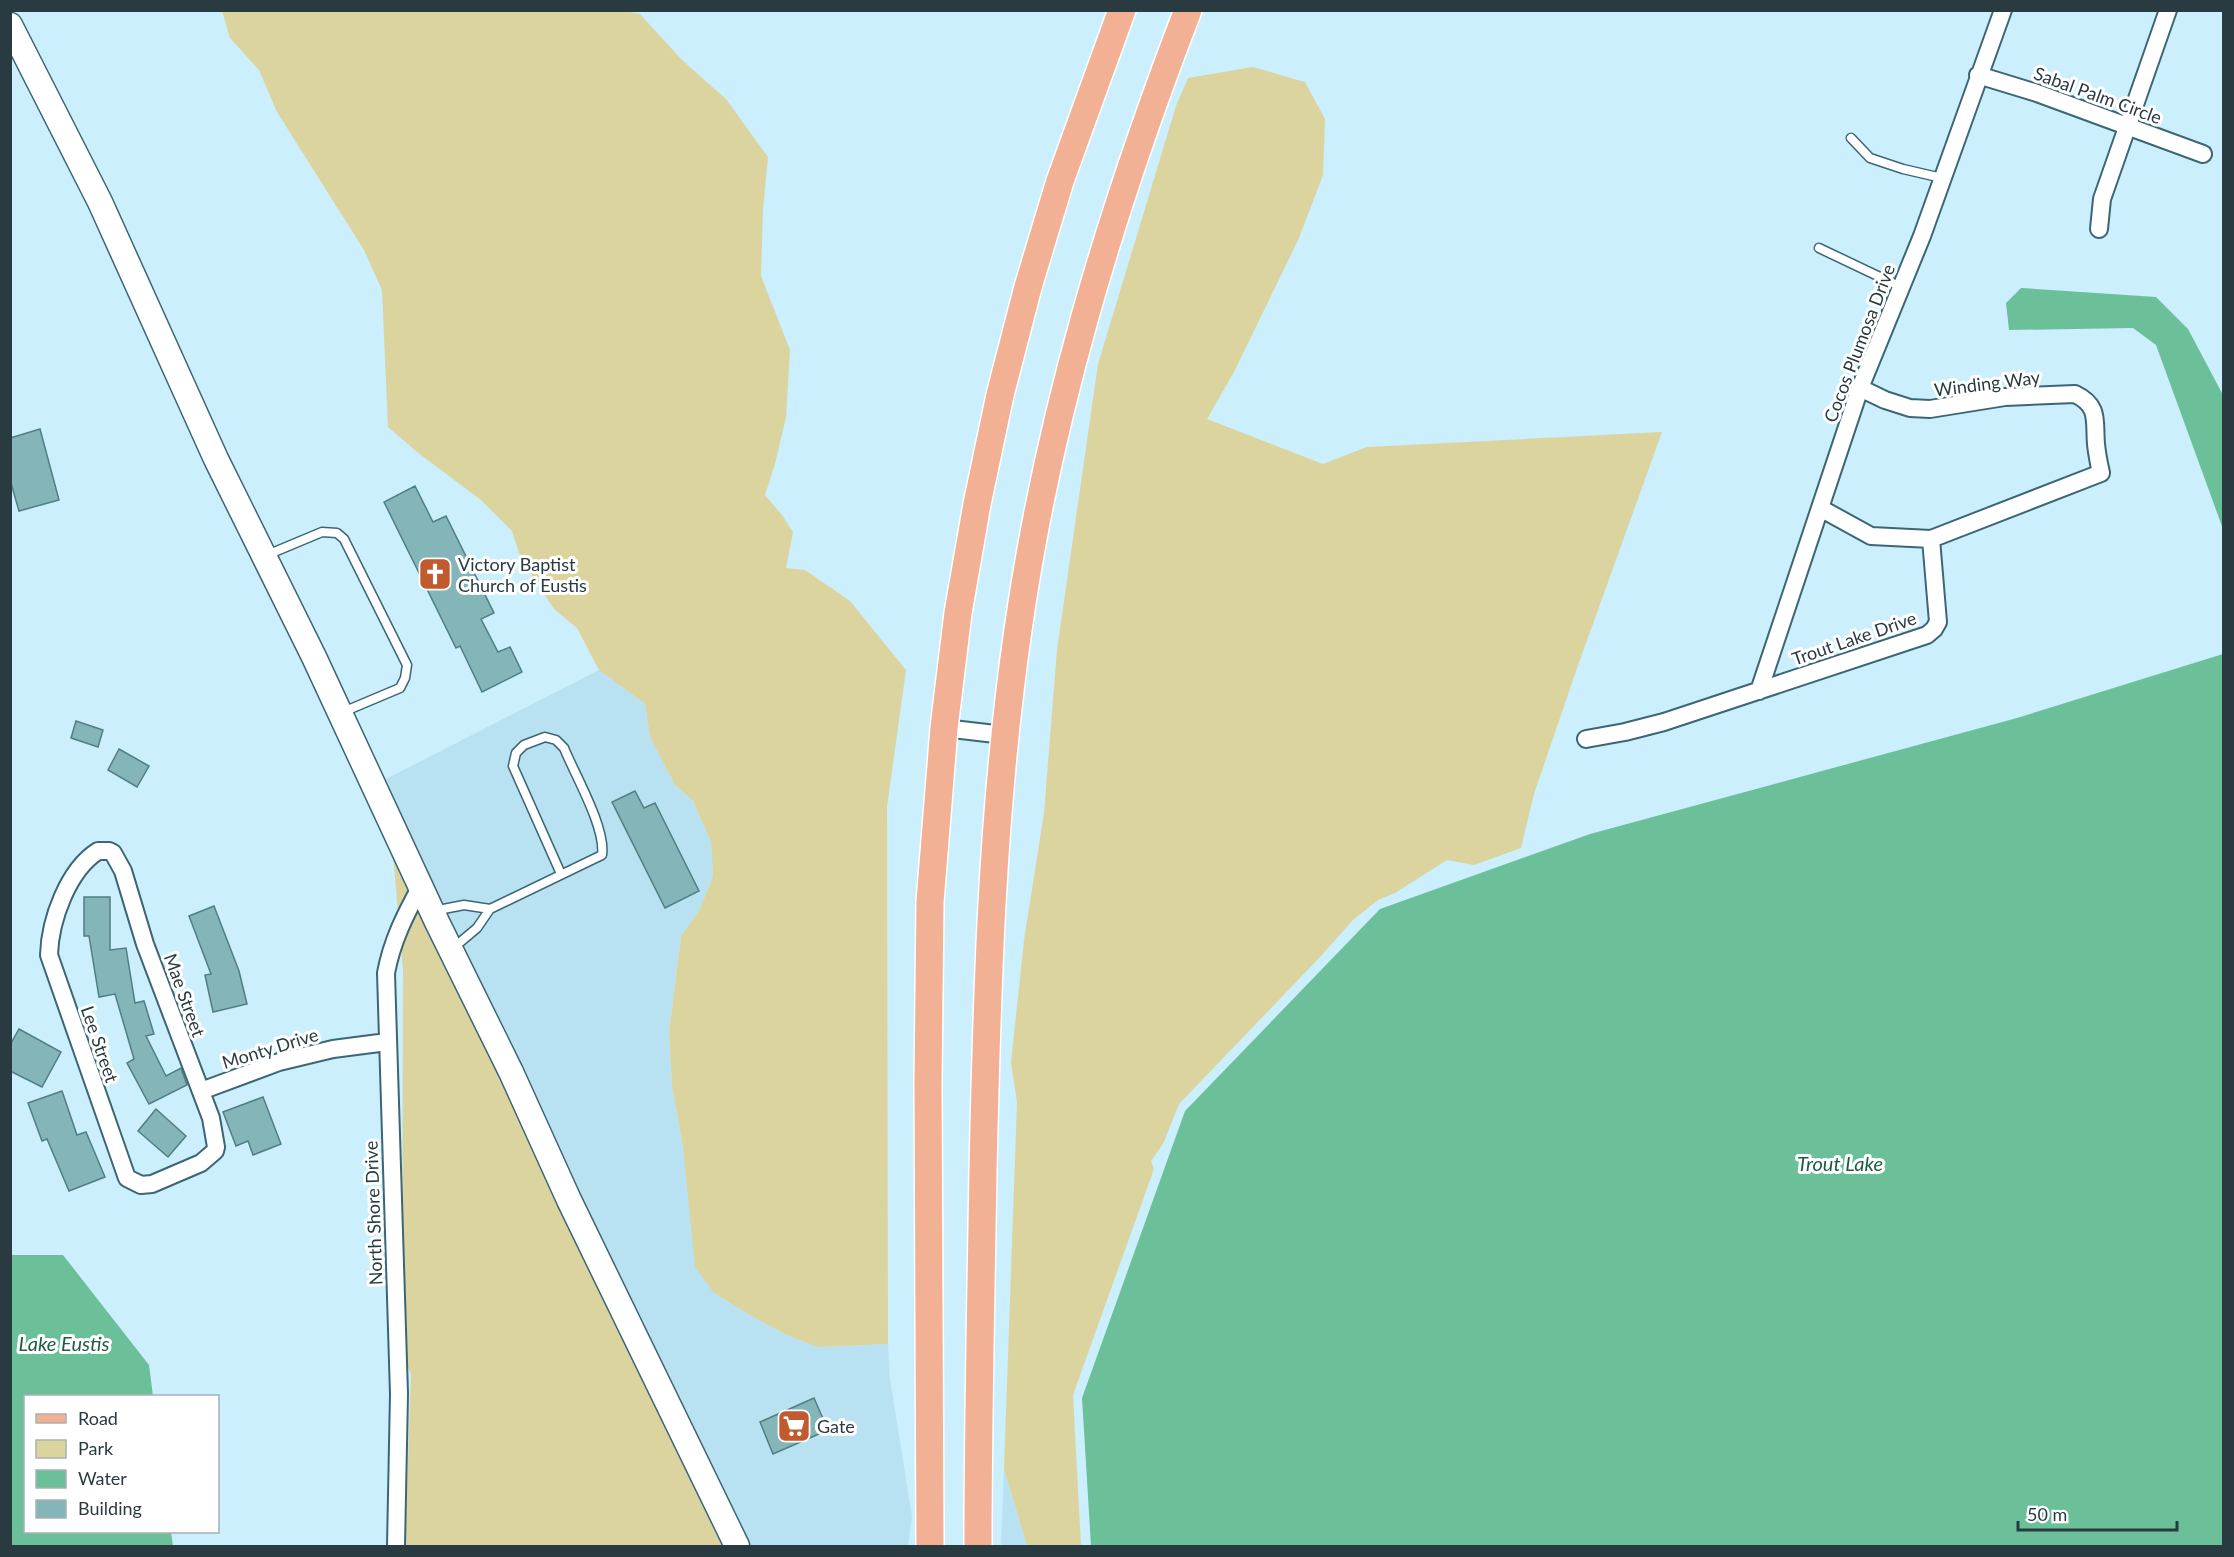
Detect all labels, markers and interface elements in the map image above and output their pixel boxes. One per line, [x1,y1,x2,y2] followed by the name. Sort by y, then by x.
[2031,62,2165,128] street label: Sabal Palm Circle
[1819,261,1899,425] street label: Cocos Plumosa Drive
[1933,365,2042,400] street label: Winding Way
[458,553,587,596] place label: Victory Baptist Church of Eustis
[417,556,453,592] church icon: Victory Baptist Church of Eustis
[1789,606,1919,670] street label: Trout Lake Drive
[160,950,210,1040] street label: Mae Street
[77,1003,124,1086] street label: Lee Street
[219,1023,321,1073] street label: Monty Drive
[359,1140,387,1286] street label: North Shore Drive
[1797,1151,1883,1175] water label: Trout Lake
[19,1331,109,1355] water label: Lake Eustis
[24,1395,219,1533] legend
[78,1407,118,1429] text: Road
[776,1408,812,1444] supermarket icon: Gate
[817,1415,855,1437] place label: Gate
[78,1437,114,1459] text: Park
[78,1467,127,1489] text: Water
[2018,1494,2177,1532] scale bar
[78,1497,142,1519] text: Building
[2027,1503,2067,1525] text: 50 m

